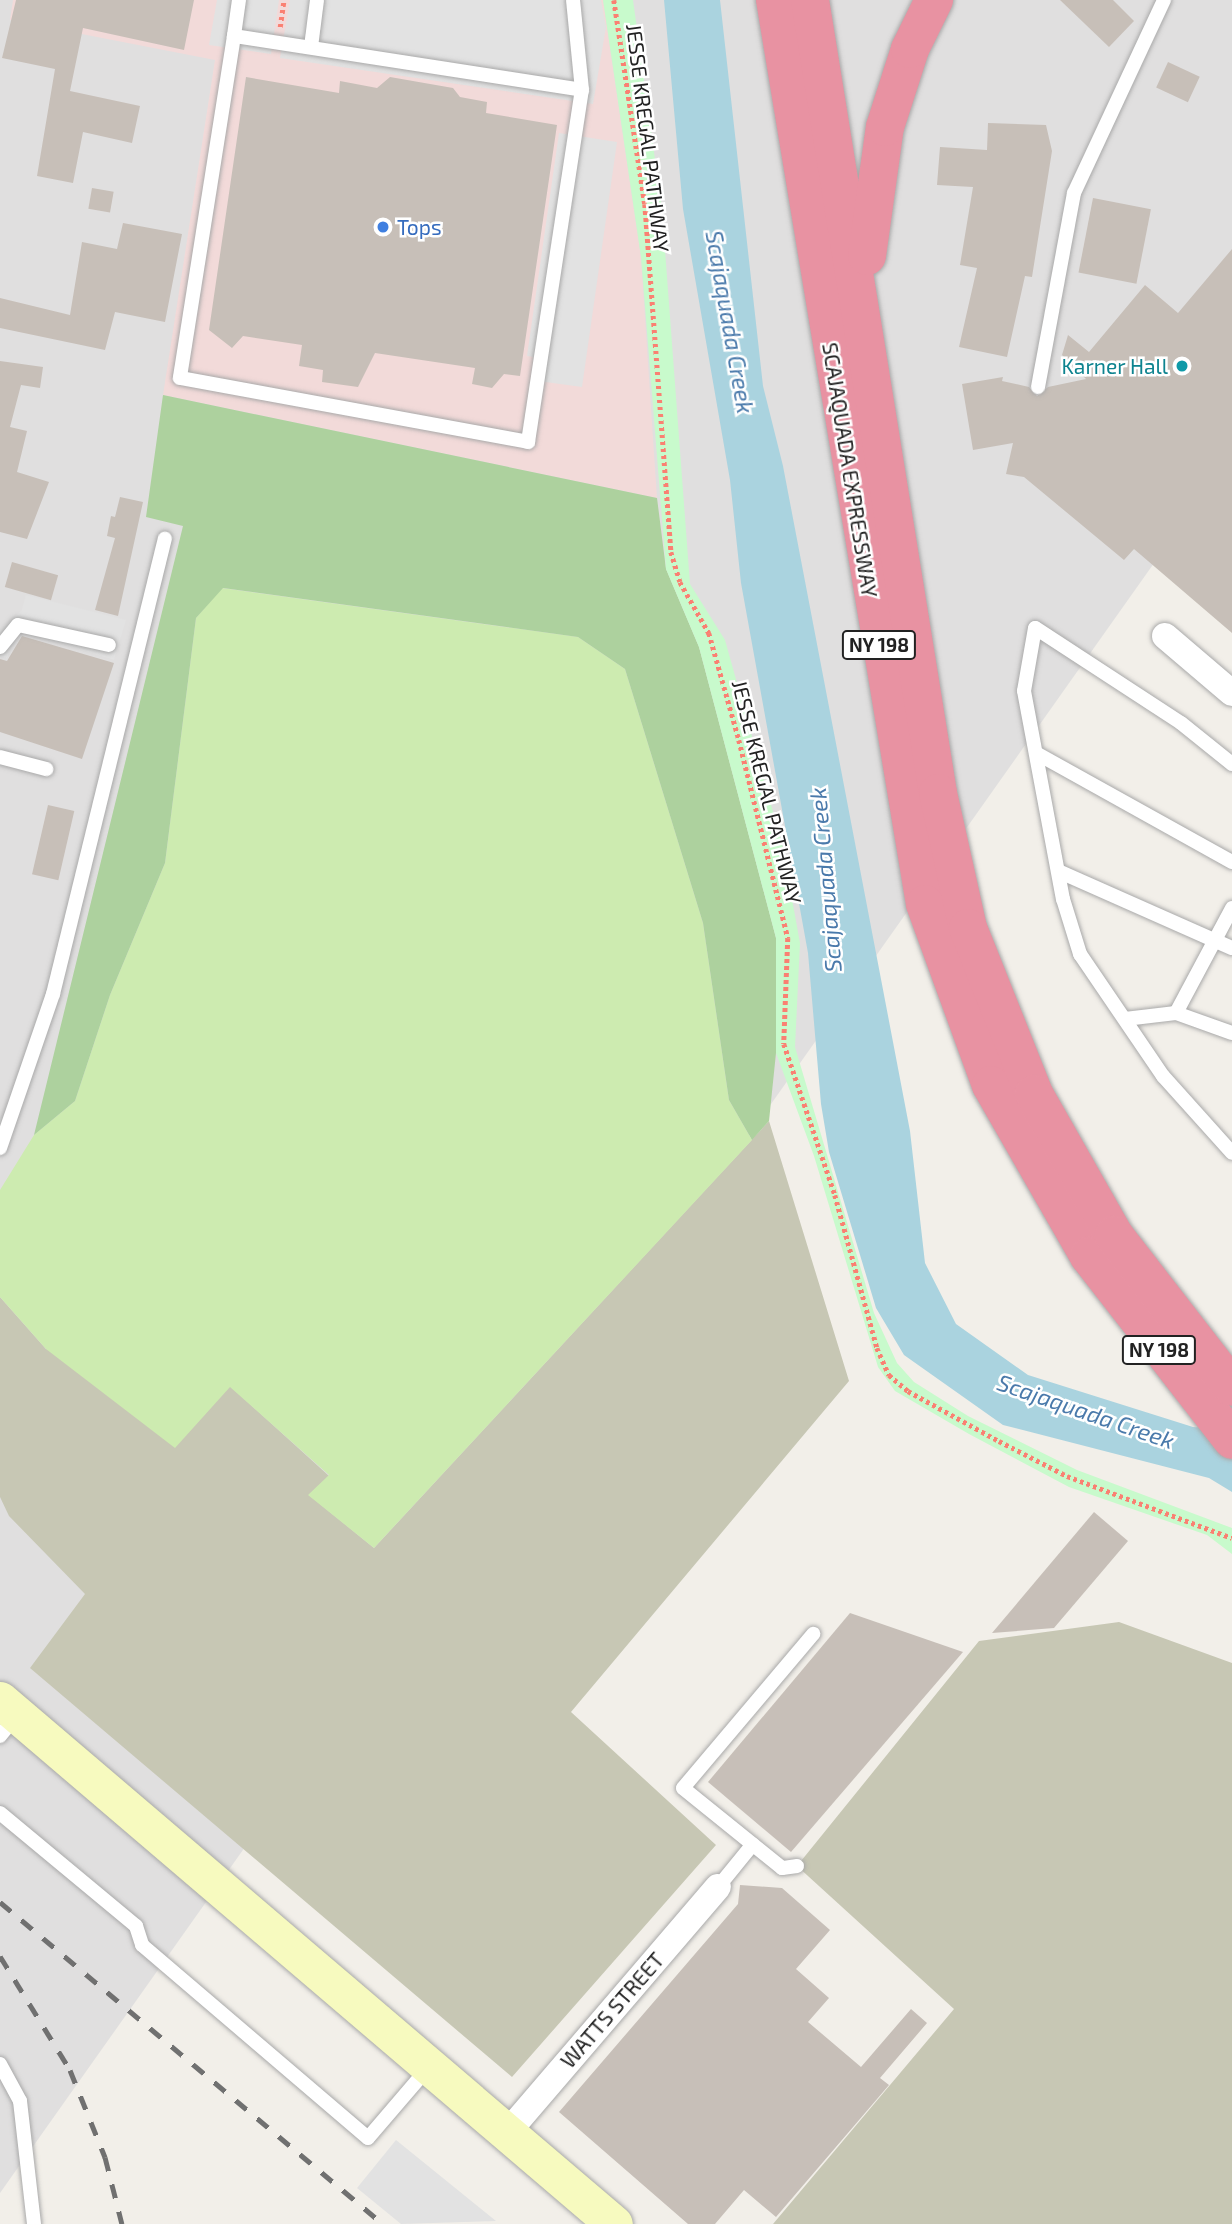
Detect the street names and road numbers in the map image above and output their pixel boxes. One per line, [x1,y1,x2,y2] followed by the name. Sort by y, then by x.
[621,22,675,254] street label: JESSE KREGAL PATHWAY
[817,341,883,599] street label: SCAJAQUADA EXPRESSWAY
[840,630,917,660] road number: NY 198
[727,677,807,907] street label: JESSE KREGAL PATHWAY
[1120,1334,1198,1366] road number: NY 198
[555,1947,669,2073] street label: WATTS STREET

